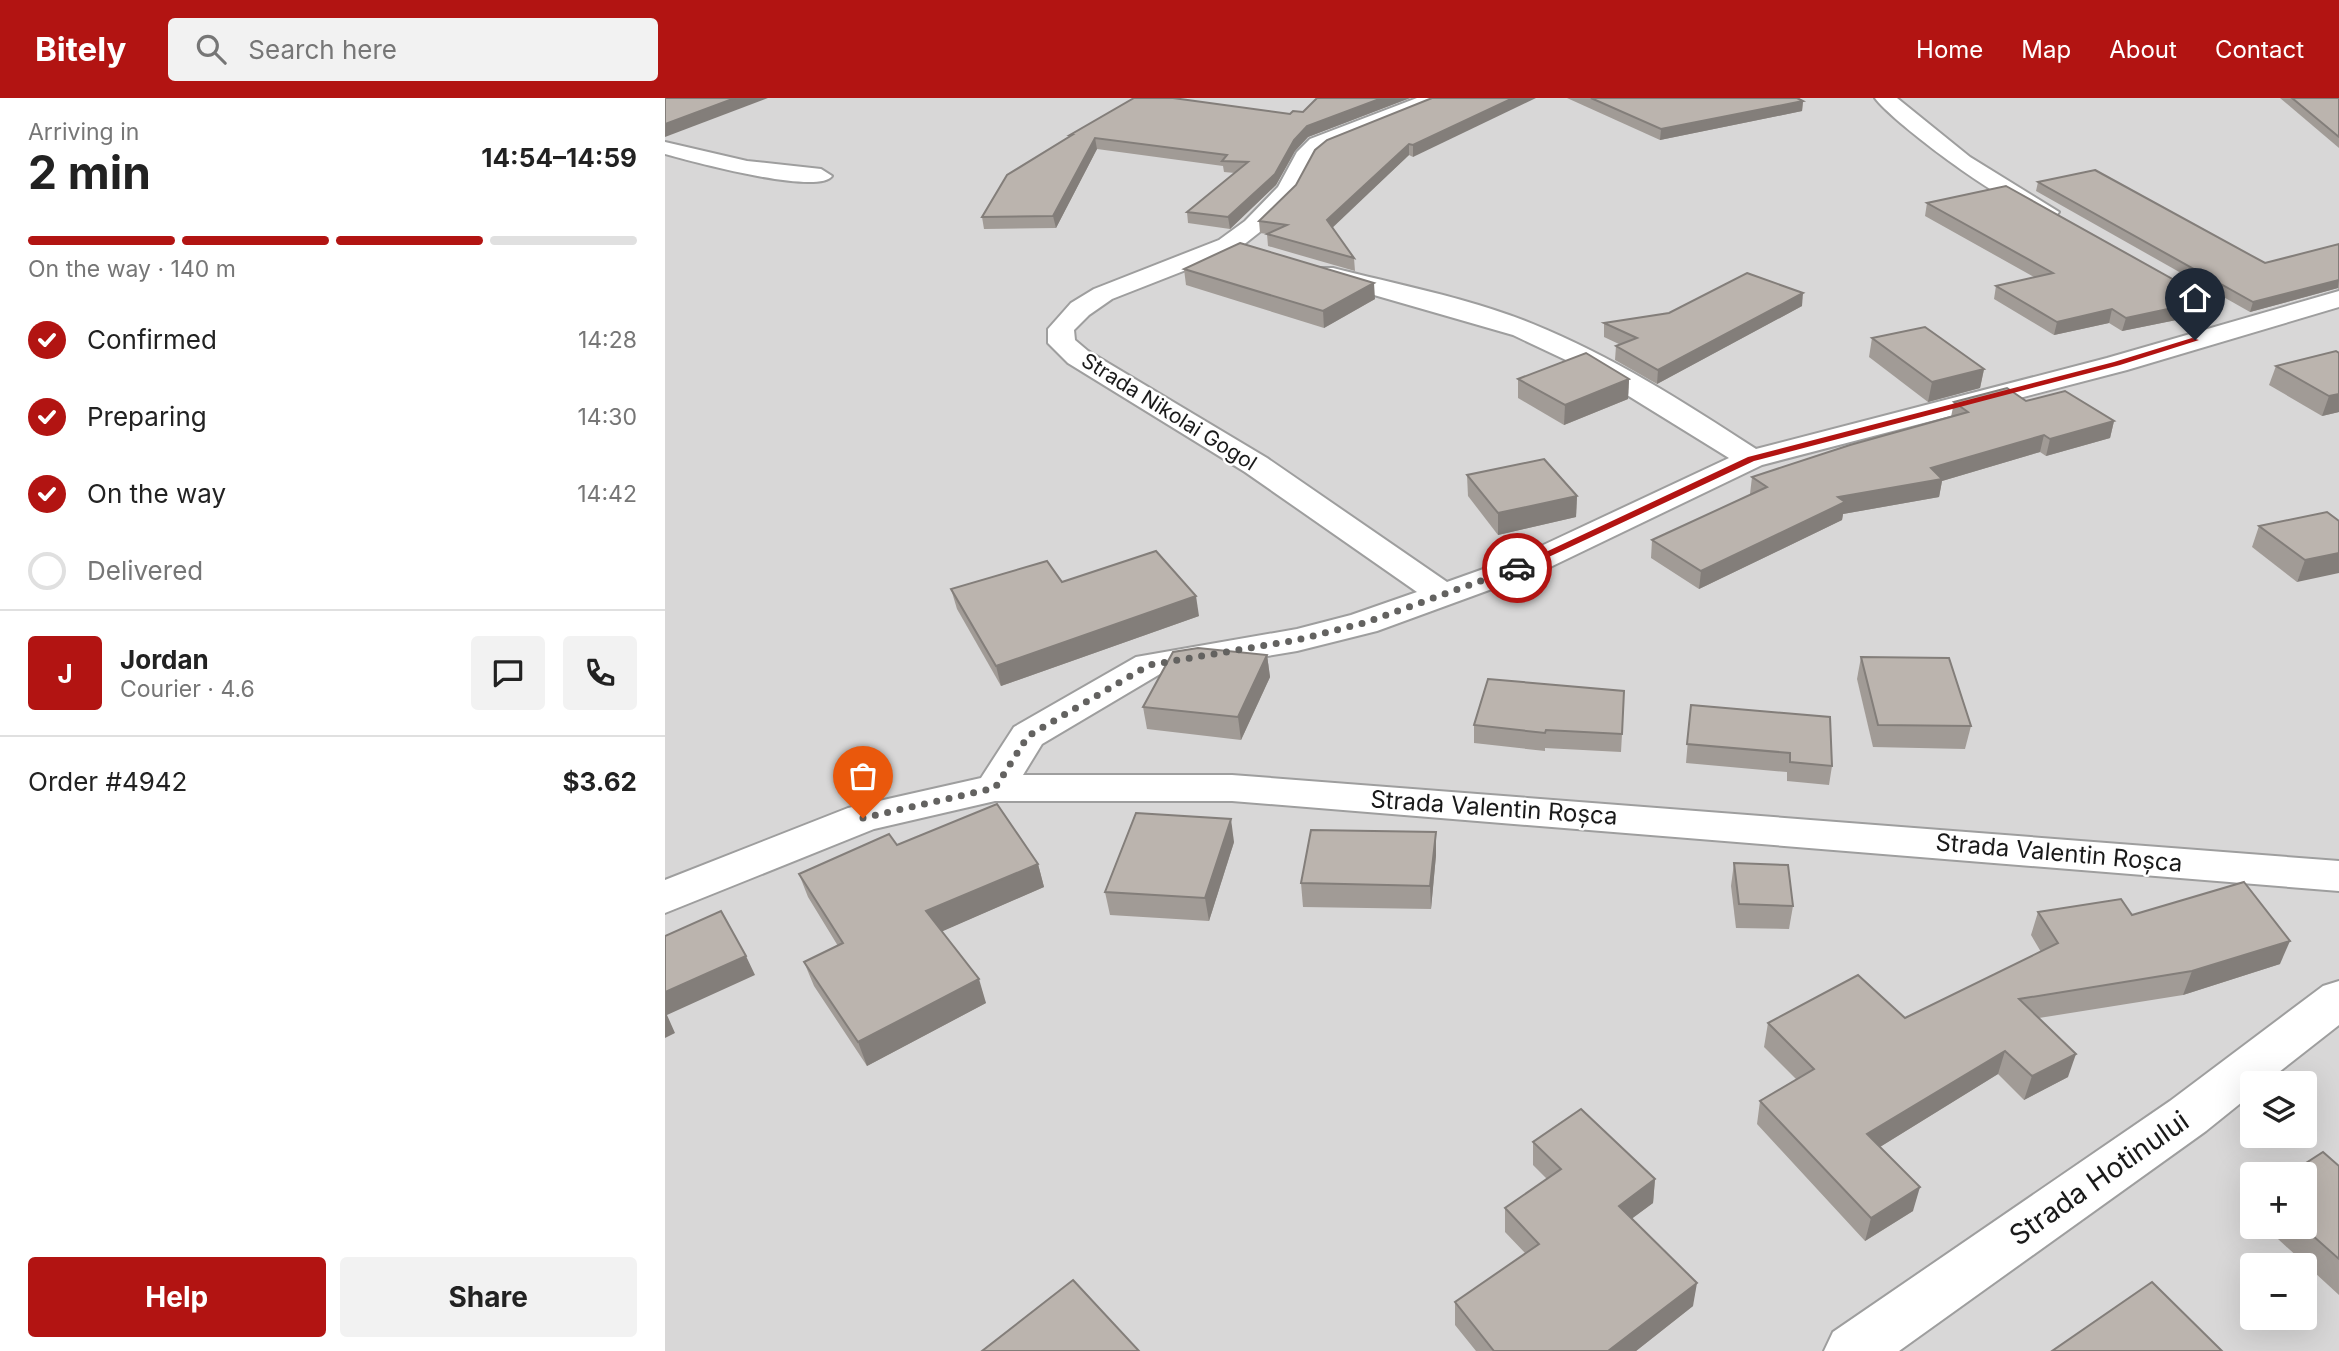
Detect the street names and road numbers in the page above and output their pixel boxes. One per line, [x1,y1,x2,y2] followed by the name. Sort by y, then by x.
[1077,347,1261,476] street label: Strada Nikolai Gogol
[1369,784,1619,831] street label: Strada Valentin Roșca
[1934,827,2184,878] street label: Strada Valentin Roșca
[2003,1104,2195,1252] street label: Strada Hotinului

